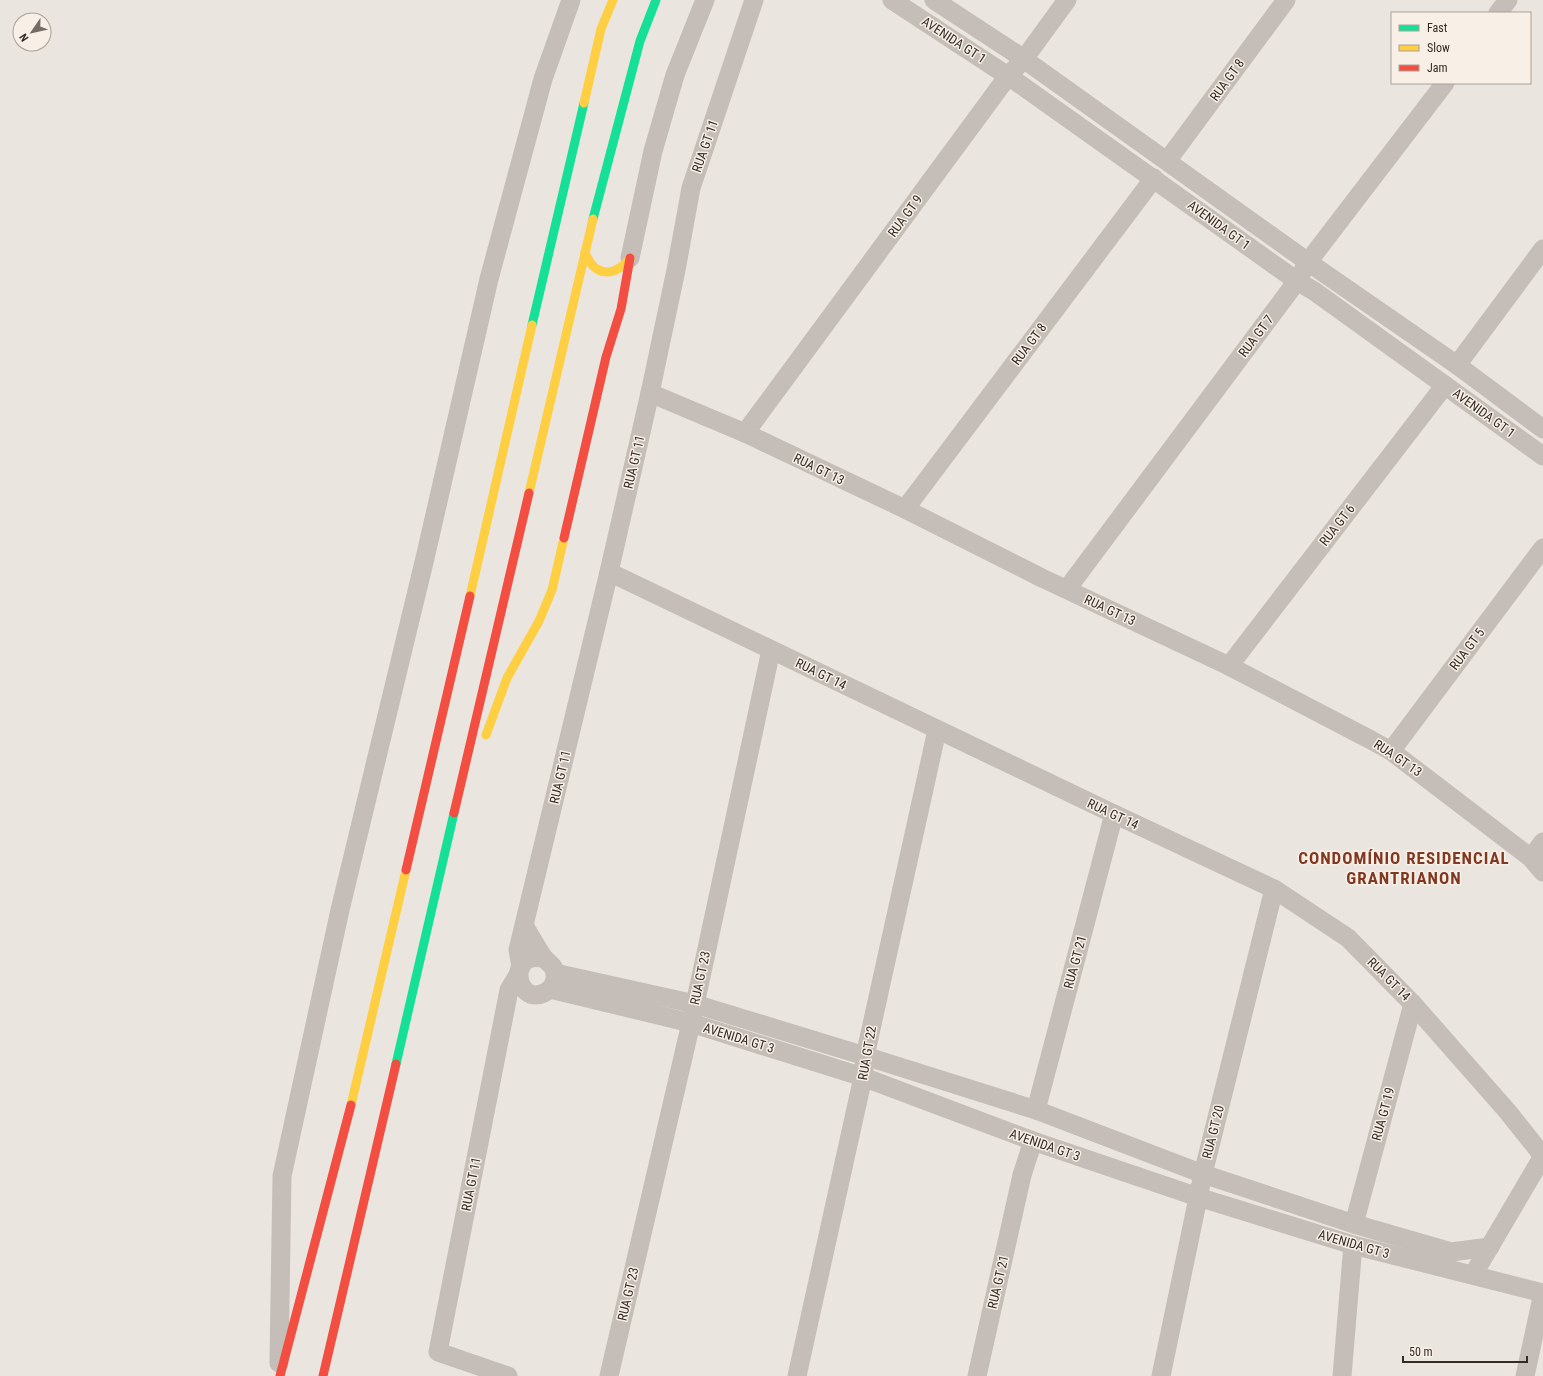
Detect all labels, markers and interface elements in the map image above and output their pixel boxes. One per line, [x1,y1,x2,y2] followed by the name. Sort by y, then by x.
[12,12,52,52] north arrow
[1391,12,1531,84] legend
[919,14,989,66] street label: AVENIDA GT 1
[1427,21,1448,35] text: Fast
[17,31,31,44] text: N
[1427,41,1450,55] text: Slow
[1207,56,1247,104] street label: RUA GT 8
[1427,61,1448,75] text: Jam
[689,118,721,174] street label: RUA GT 11
[885,192,925,240] street label: RUA GT 9
[1185,197,1253,253] street label: AVENIDA GT 1
[1236,312,1276,360] street label: RUA GT 7
[1009,320,1049,368] street label: RUA GT 8
[1450,385,1518,441] street label: AVENIDA GT 1
[621,434,647,490] street label: RUA GT 11
[791,450,847,488] street label: RUA GT 13
[1316,501,1358,549] street label: RUA GT 6
[1082,592,1138,628] street label: RUA GT 13
[1447,625,1487,673] street label: RUA GT 5
[793,655,849,693] street label: RUA GT 14
[1371,737,1425,779] street label: RUA GT 13
[547,749,573,805] street label: RUA GT 11
[1085,796,1141,833] street label: RUA GT 14
[1298,848,1510,888] district label: CONDOMÍNIO RESIDENCIAL GRANTRIANON
[1061,934,1089,990] street label: RUA GT 21
[687,950,713,1006] street label: RUA GT 23
[1364,954,1414,1004] street label: RUA GT 14
[702,1020,776,1056] street label: AVENIDA GT 3
[855,1025,879,1081] street label: RUA GT 22
[1369,1086,1397,1142] street label: RUA GT 19
[1199,1104,1227,1160] street label: RUA GT 20
[1008,1126,1082,1164] street label: AVENIDA GT 3
[458,1156,484,1212] street label: RUA GT 11
[1317,1227,1391,1261] street label: AVENIDA GT 3
[985,1254,1011,1310] street label: RUA GT 21
[615,1266,641,1322] street label: RUA GT 23
[1403,1338,1527,1364] scale bar
[1409,1345,1433,1359] text: 50 m

